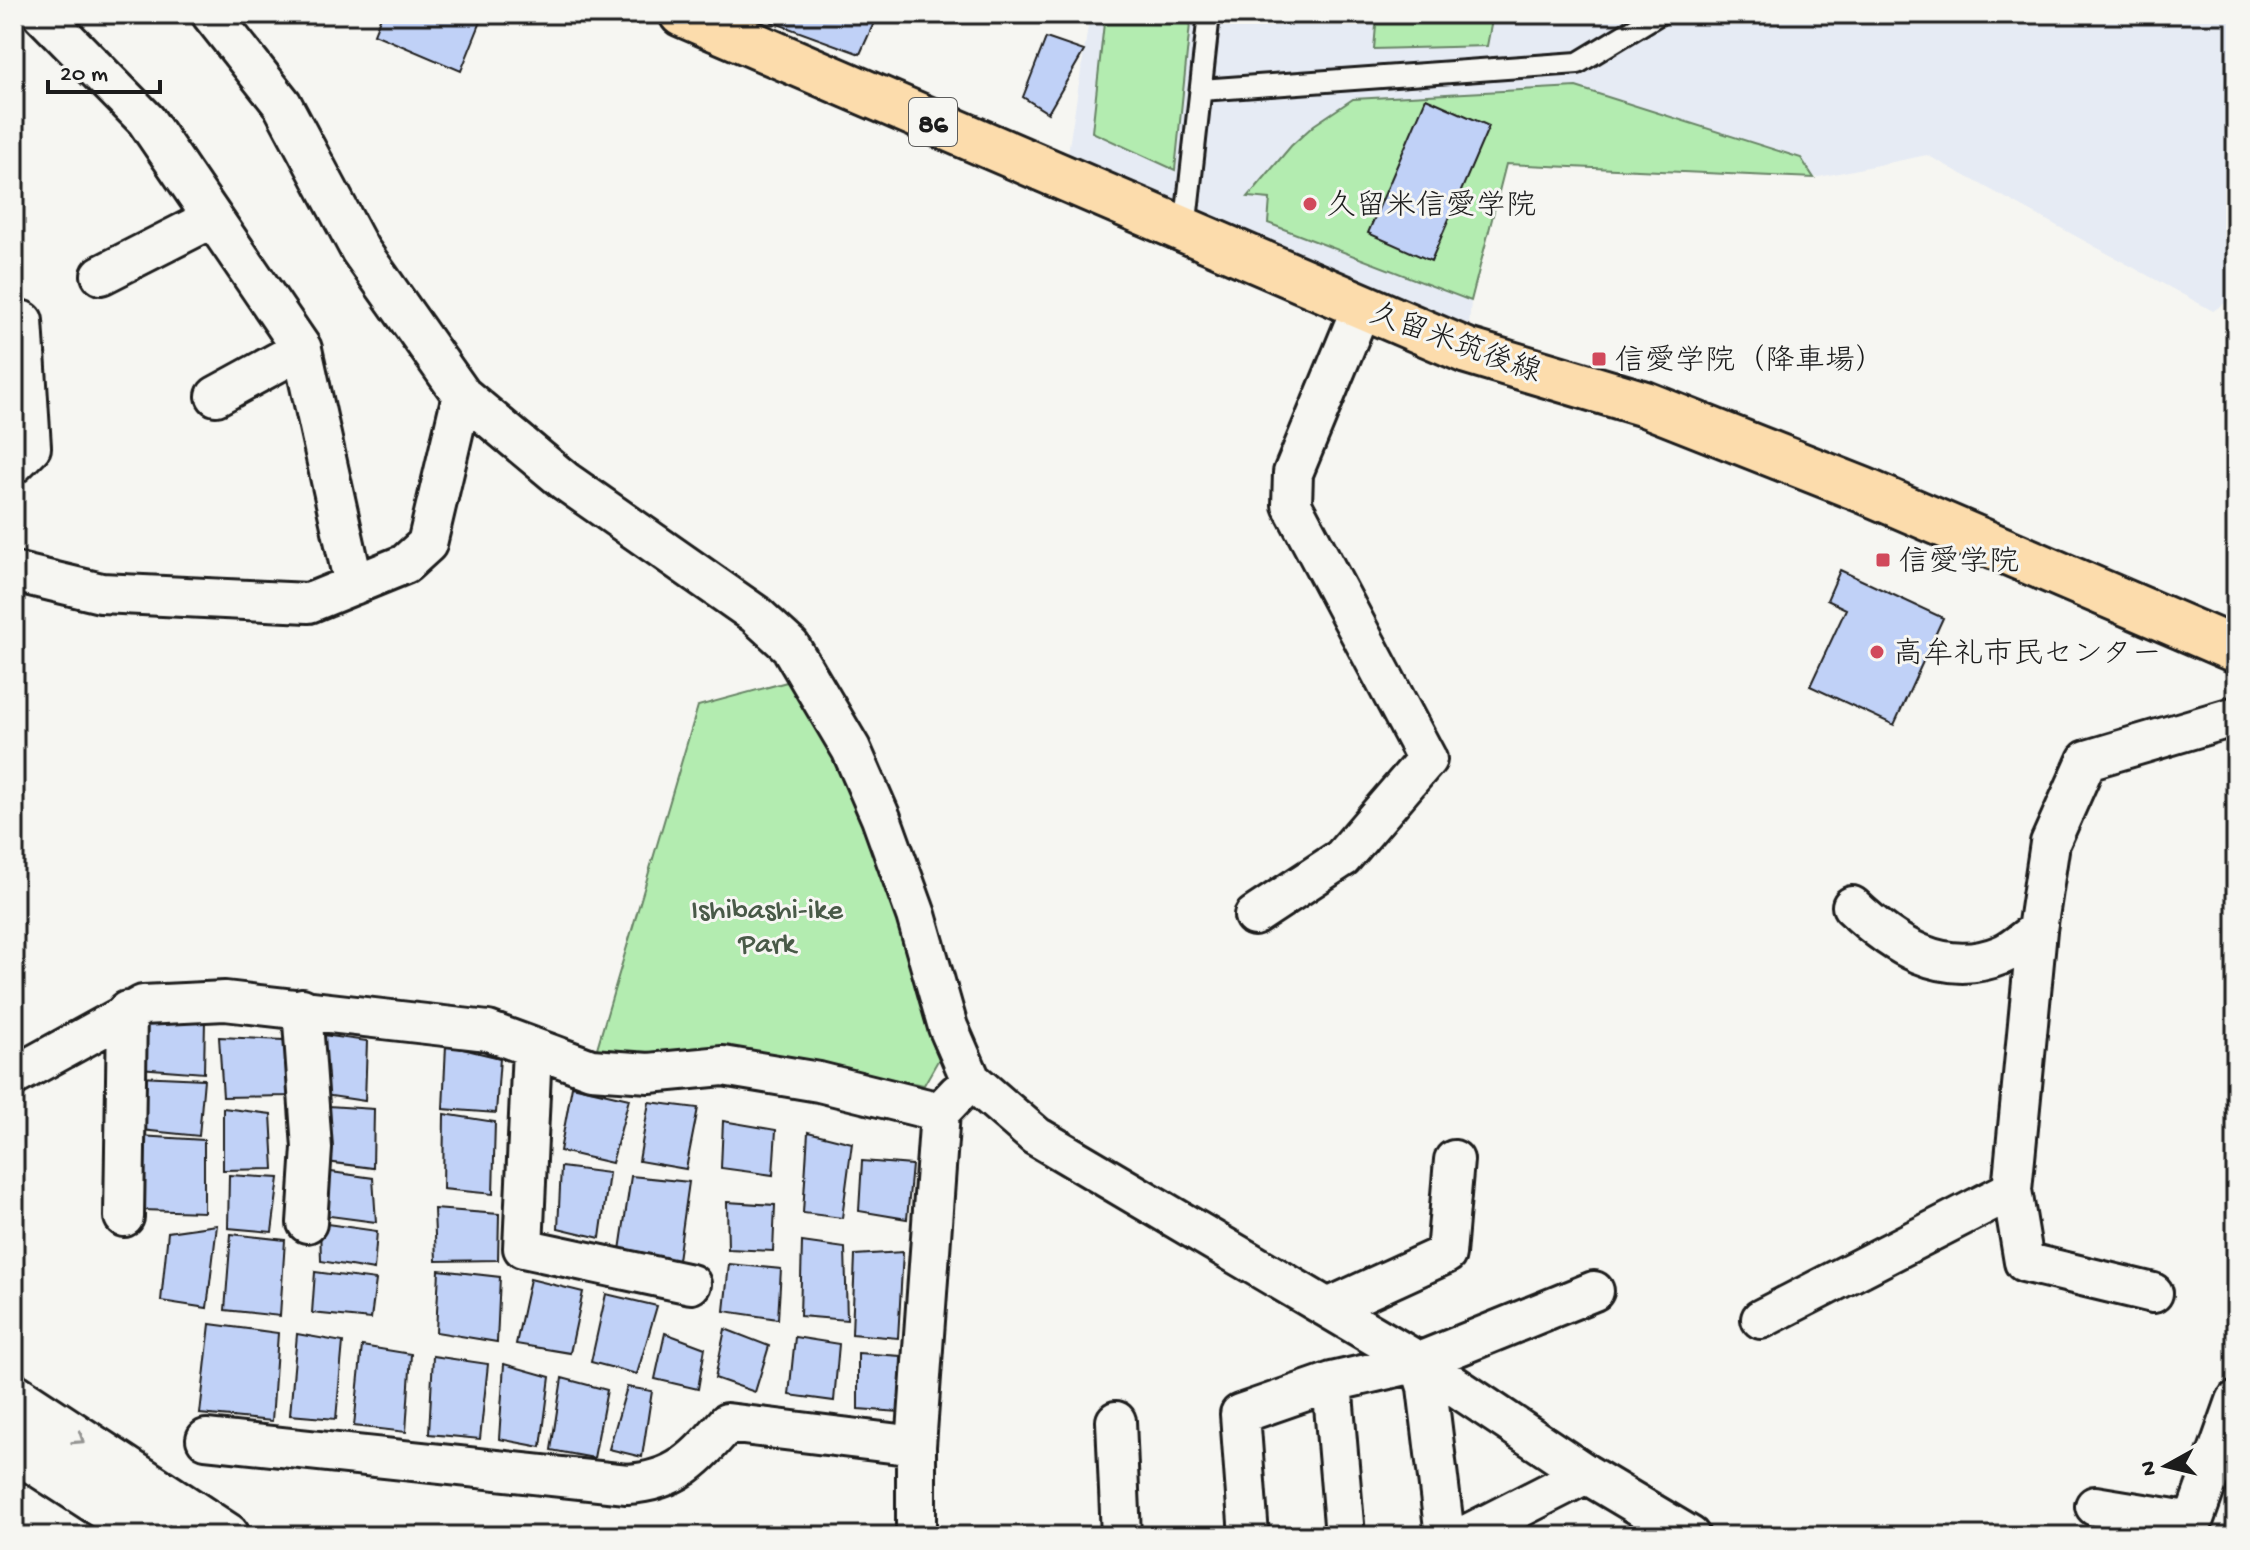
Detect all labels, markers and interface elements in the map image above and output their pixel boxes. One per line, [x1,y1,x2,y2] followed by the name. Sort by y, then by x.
[48,44,160,94] scale bar
[60,61,108,90] text: 20 m
[909,98,957,146] road number: 86
[1326,189,1536,226] place label: 久留米信愛学院
[1301,195,1319,213] marker: 久留米信愛学院
[1364,296,1546,392] street label: 久留米筑後線
[1615,344,1885,381] place label: 信愛学院（降車場）
[1590,350,1608,368] marker: 信愛学院（降車場）
[1899,545,2019,582] place label: 信愛学院
[1874,551,1892,569] marker: 信愛学院
[1893,637,2162,674] place label: 高牟礼市民センター
[1868,643,1886,661] marker: 高牟礼市民センター
[691,895,843,964] park label: Ishibashi-ike Park
[2126,1426,2206,1506] north arrow
[70,1429,85,1444] one-way arrow
[2136,1459,2164,1477] text: N

